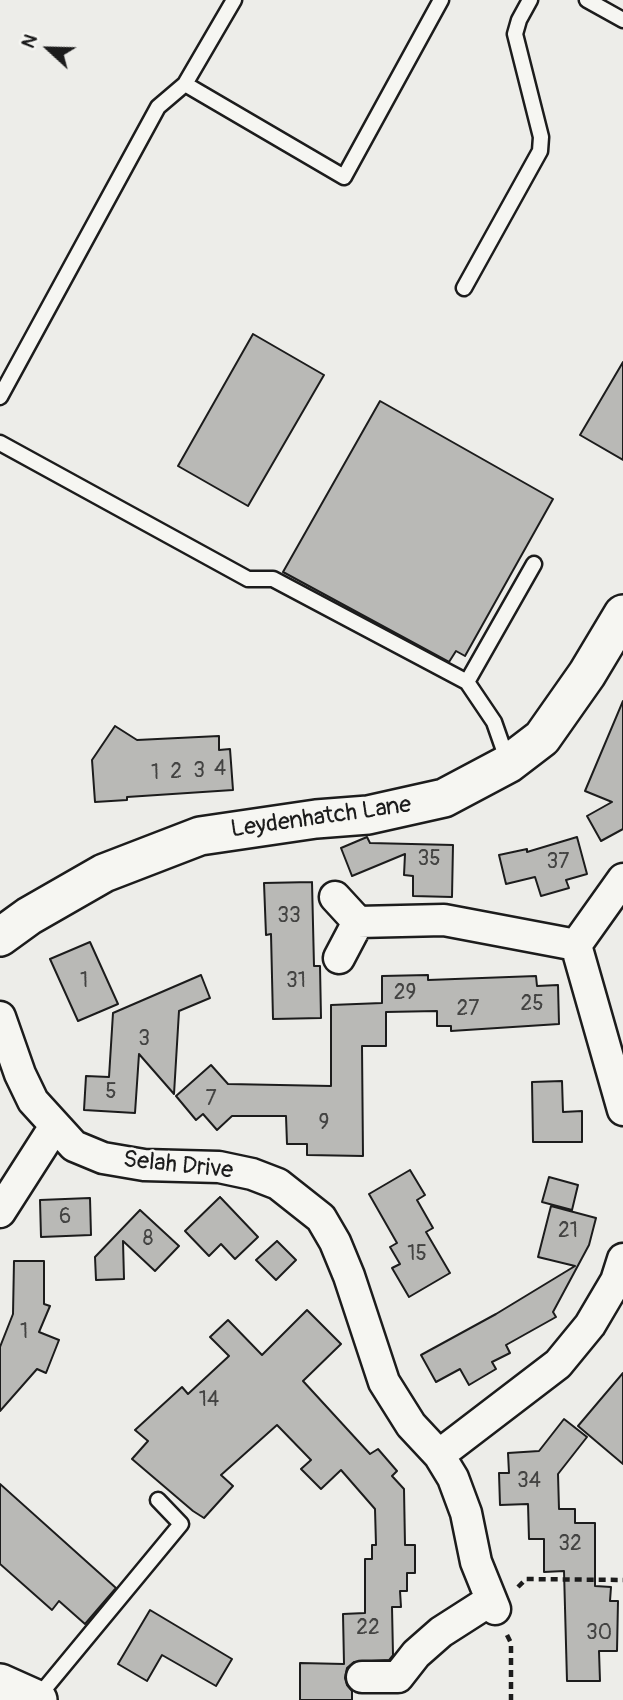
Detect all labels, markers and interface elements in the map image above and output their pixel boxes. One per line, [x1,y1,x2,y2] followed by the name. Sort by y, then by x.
[14,14,84,84] north arrow
[16,31,43,52] text: N
[214,757,226,783] house number: 4
[193,759,205,785] house number: 3
[170,760,182,786] house number: 2
[151,761,159,787] house number: 1
[229,791,413,845] street label: Leydenhatch Lane
[417,847,441,873] house number: 35
[547,850,569,876] house number: 37
[277,904,301,930] house number: 33
[80,969,88,995] house number: 1
[286,969,306,995] house number: 31
[394,981,416,1007] house number: 29
[520,992,544,1018] house number: 25
[457,997,479,1023] house number: 27
[138,1027,150,1053] house number: 3
[105,1080,117,1106] house number: 5
[205,1087,217,1113] house number: 7
[319,1111,329,1137] house number: 9
[122,1146,234,1186] street label: Selah Drive
[59,1205,71,1231] house number: 6
[558,1219,578,1245] house number: 21
[143,1227,153,1253] house number: 8
[407,1242,427,1268] house number: 15
[20,1320,28,1346] house number: 1
[199,1388,219,1414] house number: 14
[517,1469,541,1495] house number: 34
[558,1532,582,1558] house number: 32
[356,1616,380,1642] house number: 22
[586,1621,612,1647] house number: 30

